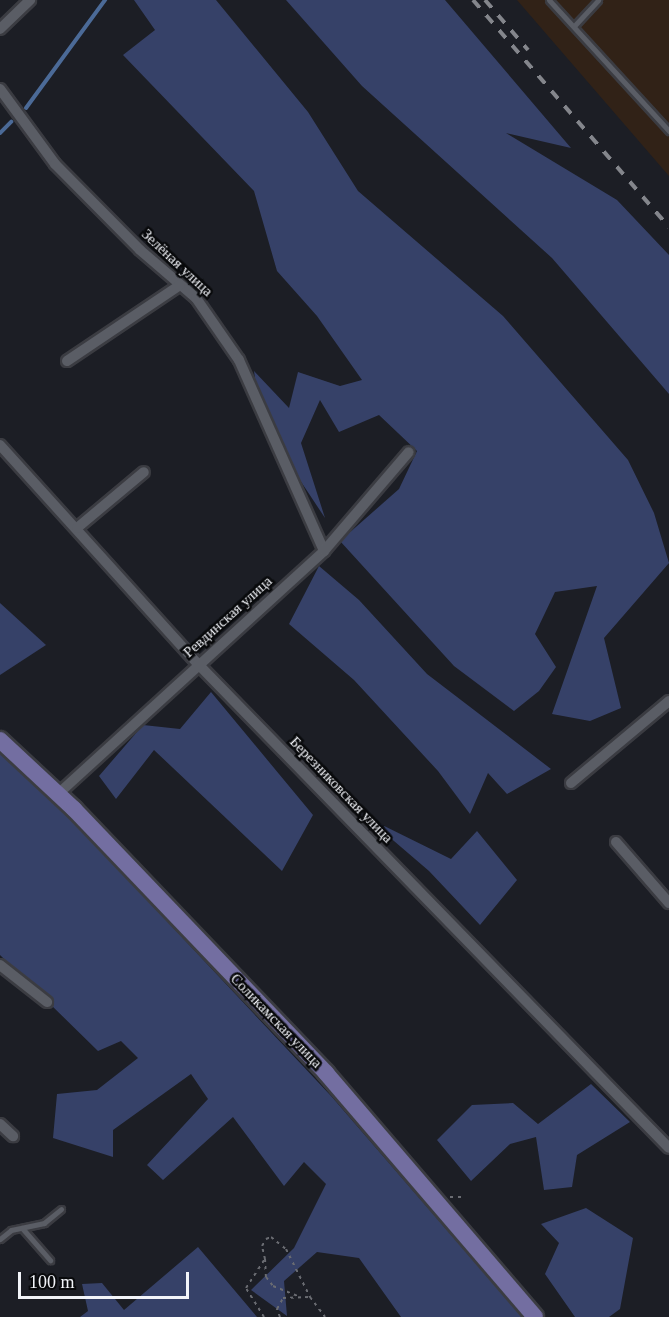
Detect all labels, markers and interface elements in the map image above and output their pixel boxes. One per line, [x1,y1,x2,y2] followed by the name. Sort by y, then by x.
[138,225,216,301] street label: Зелёная улица
[180,572,276,662] street label: Ревдинская улица
[286,733,396,847] street label: Березниковская улица
[226,970,326,1072] street label: Соликамская улица
[21,1260,192,1298] scale bar
[29,1272,75,1292] text: 100 m

